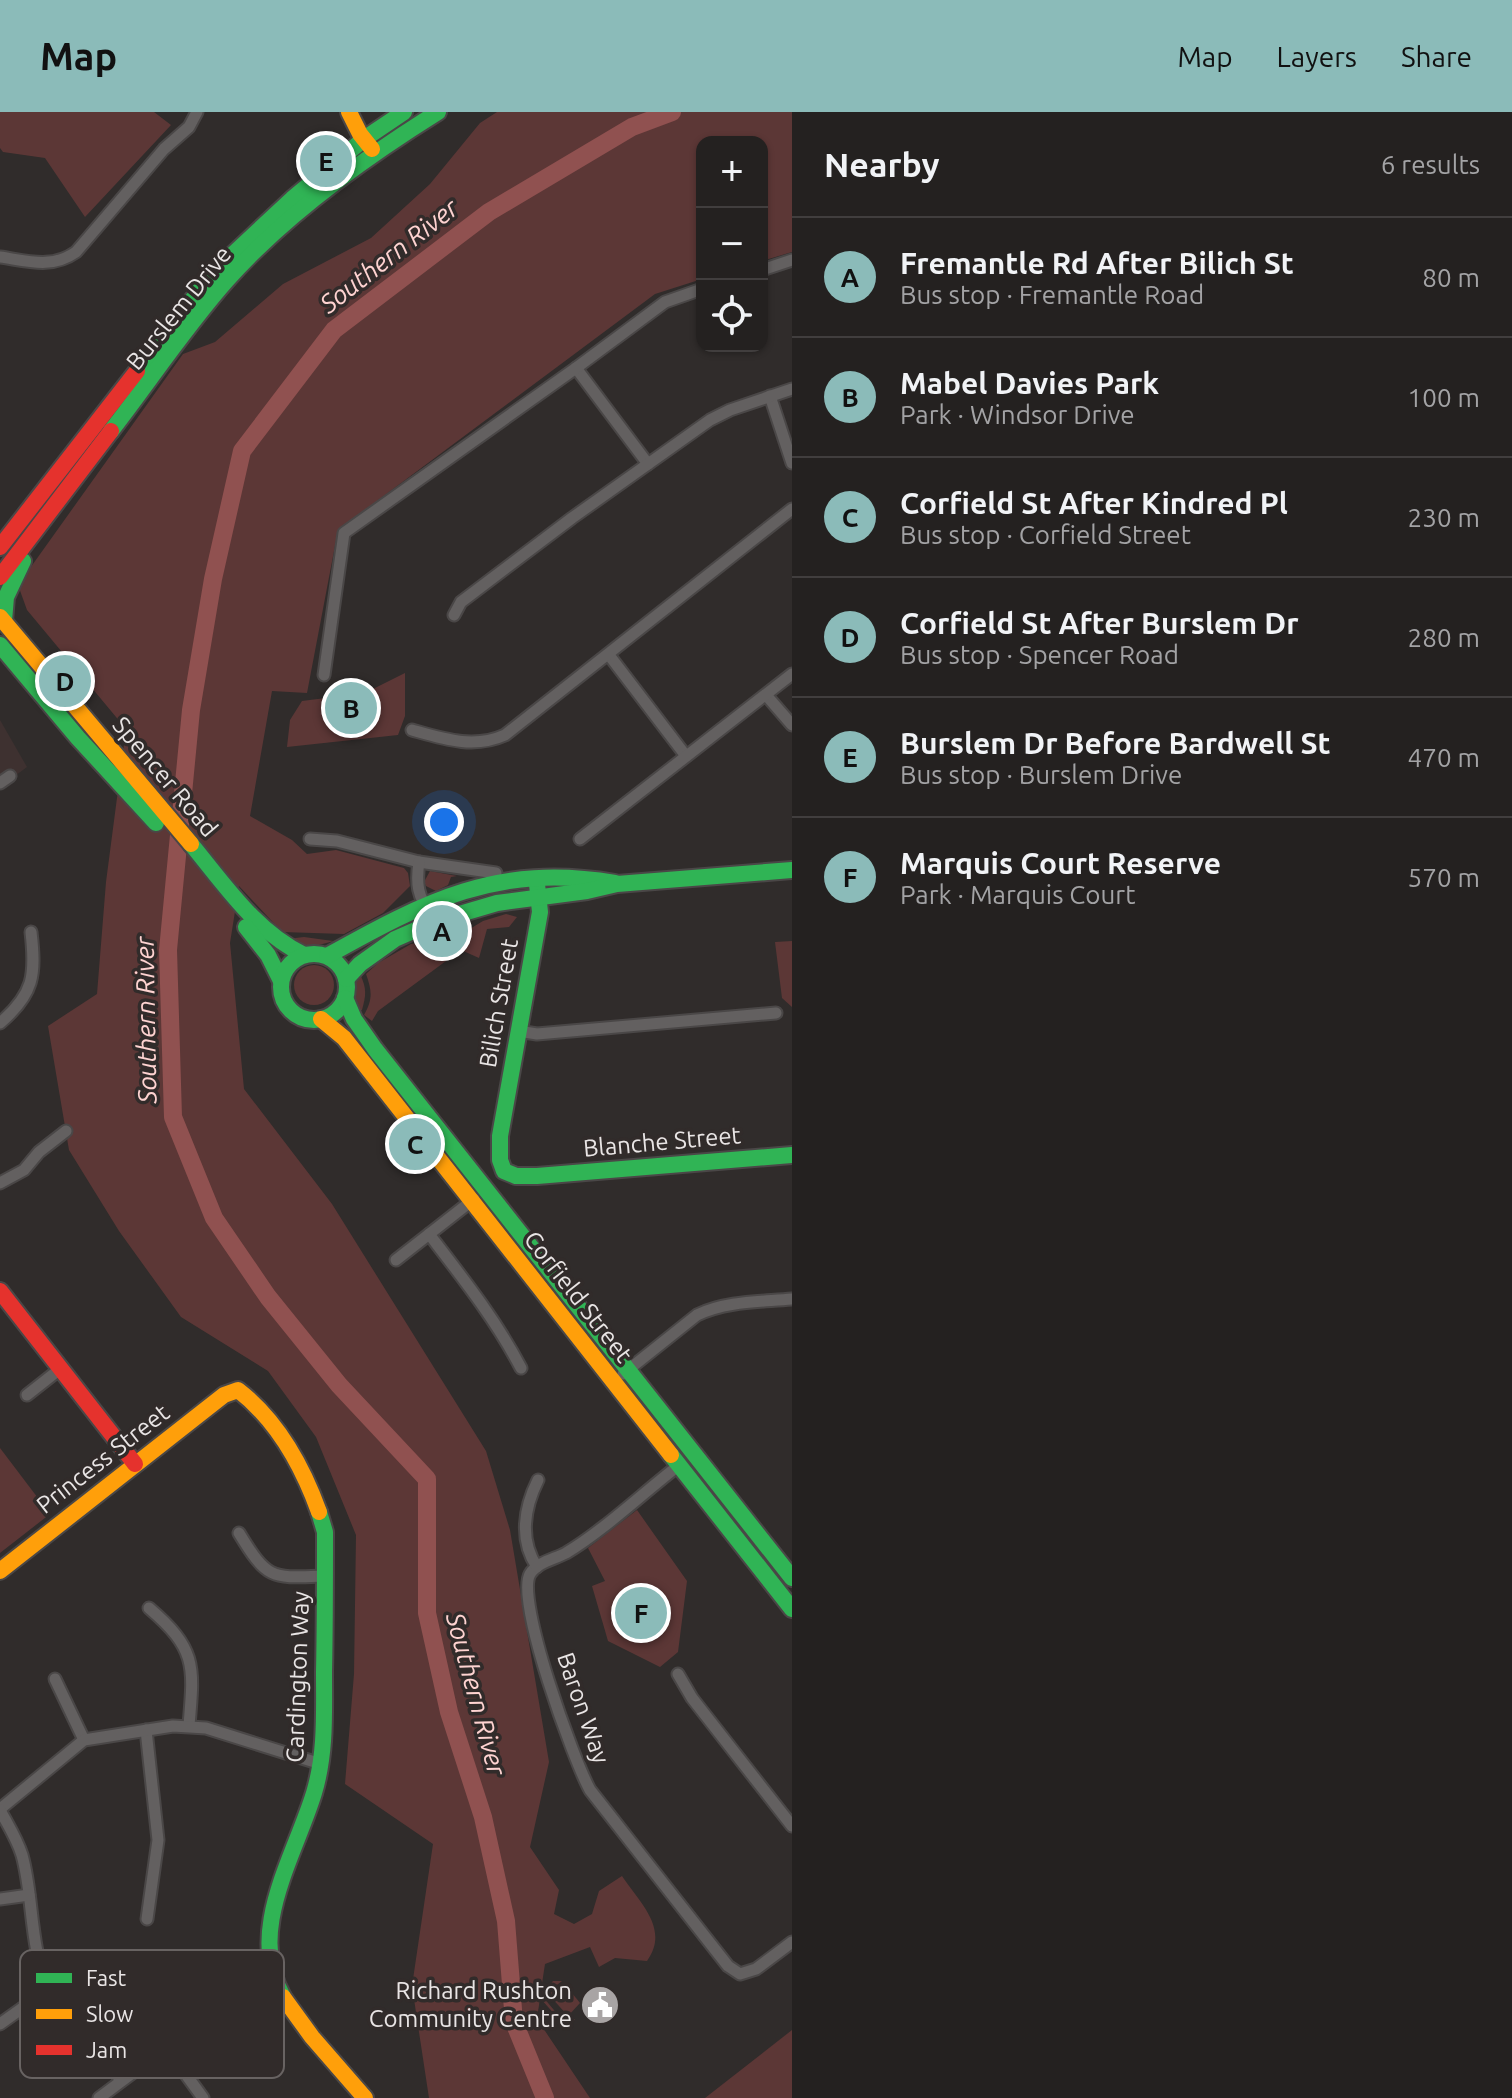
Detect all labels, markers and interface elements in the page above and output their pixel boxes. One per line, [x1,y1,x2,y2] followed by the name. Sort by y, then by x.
[40,35,117,77] text: Map
[1177,41,1233,72] text: Map
[1277,41,1357,72] text: Layers
[1401,41,1472,72] text: Share
[300,131,352,191] pin: E
[696,136,768,352] map controls
[696,136,768,208] button: +
[824,145,939,183] text: Nearby
[1381,150,1480,179] text: 6 results
[313,192,464,319] water label: Southern River
[696,208,768,280] button: −
[121,241,237,375] street label: Burslem Drive
[900,246,1294,280] text: Fremantle Rd After Bilich St
[841,263,859,292] text: A
[1422,263,1480,292] text: 80 m
[696,280,768,352] button: locate
[900,280,1204,309] text: Bus stop · Fremantle Road
[900,366,1159,400] text: Mabel Davies Park
[841,383,859,412] text: B
[1408,383,1480,412] text: 100 m
[900,400,1135,429] text: Park · Windsor Drive
[900,486,1288,520] text: Corfield St After Kindred Pl
[842,503,858,532] text: C
[1408,503,1480,532] text: 230 m
[900,520,1191,549] text: Bus stop · Corfield Street
[900,606,1299,640] text: Corfield St After Burslem Dr
[841,623,859,652] text: D
[1408,623,1480,652] text: 280 m
[900,640,1179,669] text: Bus stop · Spencer Road
[39,651,91,711] pin: D
[325,678,377,738] pin: B
[108,711,223,842] street label: Spencer Road
[900,726,1330,760] text: Burslem Dr Before Bardwell St
[842,743,858,772] text: E
[1408,743,1480,772] text: 470 m
[900,760,1182,789] text: Bus stop · Burslem Drive
[424,802,464,842] your location
[900,846,1221,880] text: Marquis Court Reserve
[843,863,857,892] text: F
[1408,863,1480,892] text: 570 m
[900,880,1135,909] text: Park · Marquis Court
[416,901,468,961] pin: A
[130,935,161,1105] water label: Southern River
[474,936,523,1070] street label: Bilich Street
[389,1114,441,1174] pin: C
[582,1121,743,1162] street label: Blanche Street
[519,1226,638,1368] street label: Corfield Street
[31,1398,175,1519] street label: Princess Street
[615,1583,667,1643] pin: F
[281,1590,314,1763] street label: Cardington Way
[441,1608,512,1779] water label: Southern River
[552,1649,615,1767] street label: Baron Way
[20,1950,284,2078] legend
[86,1965,127,1990] text: Fast
[369,1977,572,2032] place label: Richard Rushton Community Centre
[579,1984,621,2026] public building icon: Richard Rushton Community Centre
[86,2001,133,2026] text: Slow
[86,2037,127,2062] text: Jam

